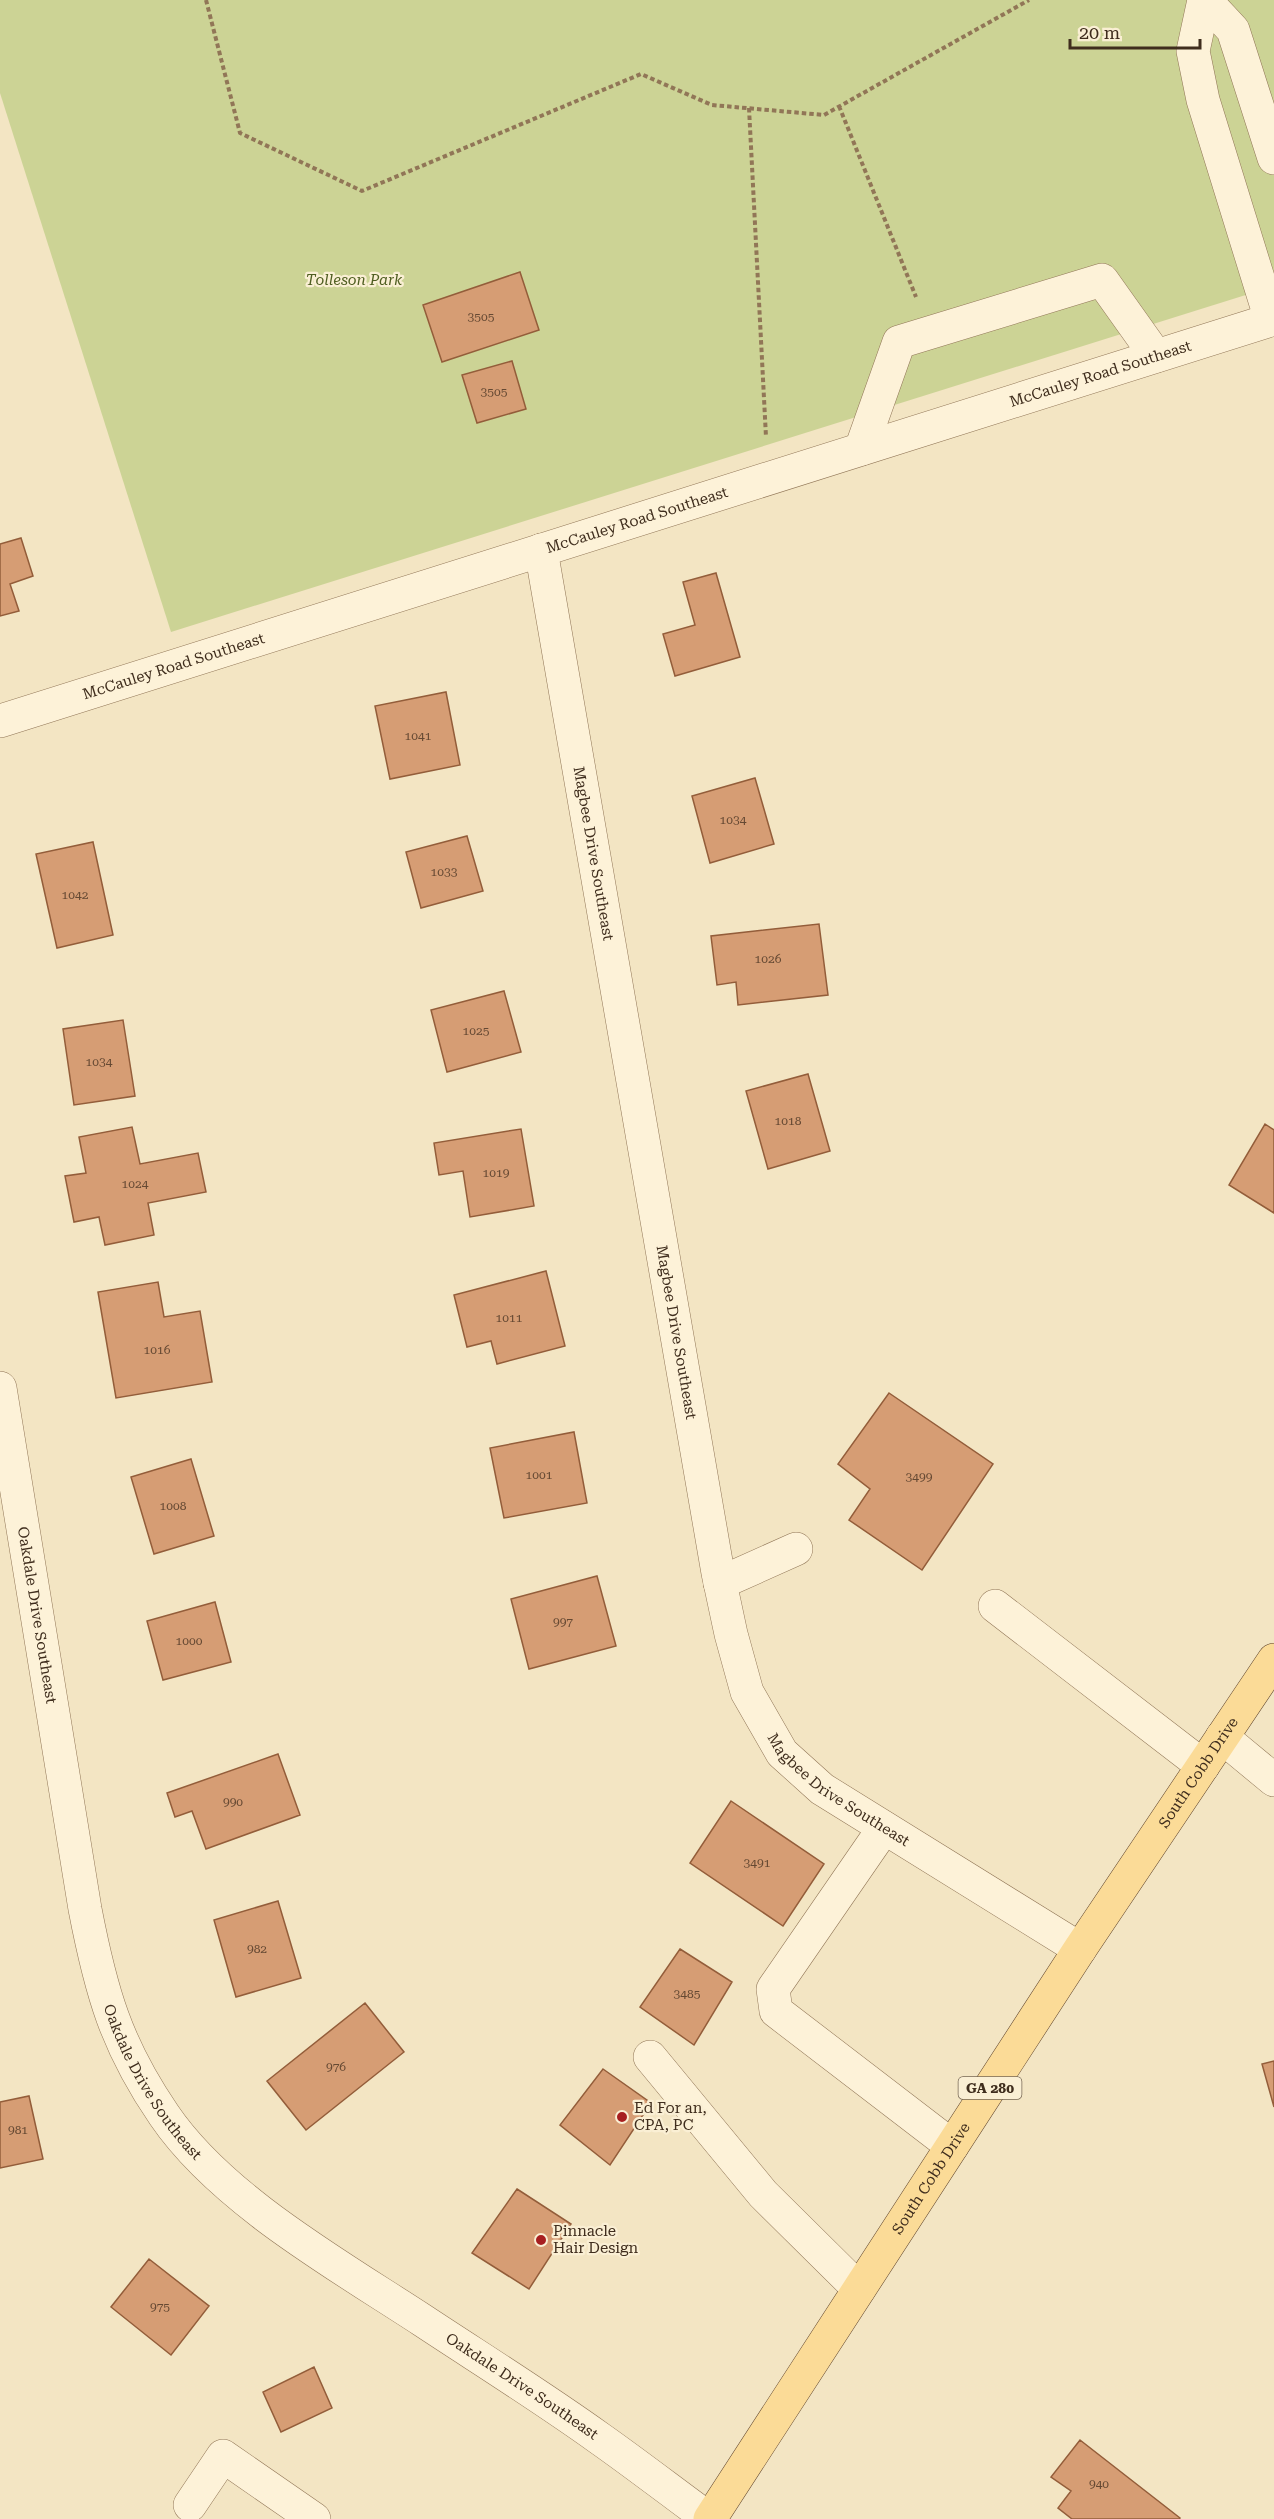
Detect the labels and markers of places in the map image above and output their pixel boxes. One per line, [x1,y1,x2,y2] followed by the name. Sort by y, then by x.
[634,2099,707,2134] place label: Ed For an, CPA, PC
[615,2110,629,2124] marker: Ed For an, CPA, PC
[553,2222,639,2257] place label: Pinnacle Hair Design
[534,2233,548,2247] marker: Pinnacle Hair Design

